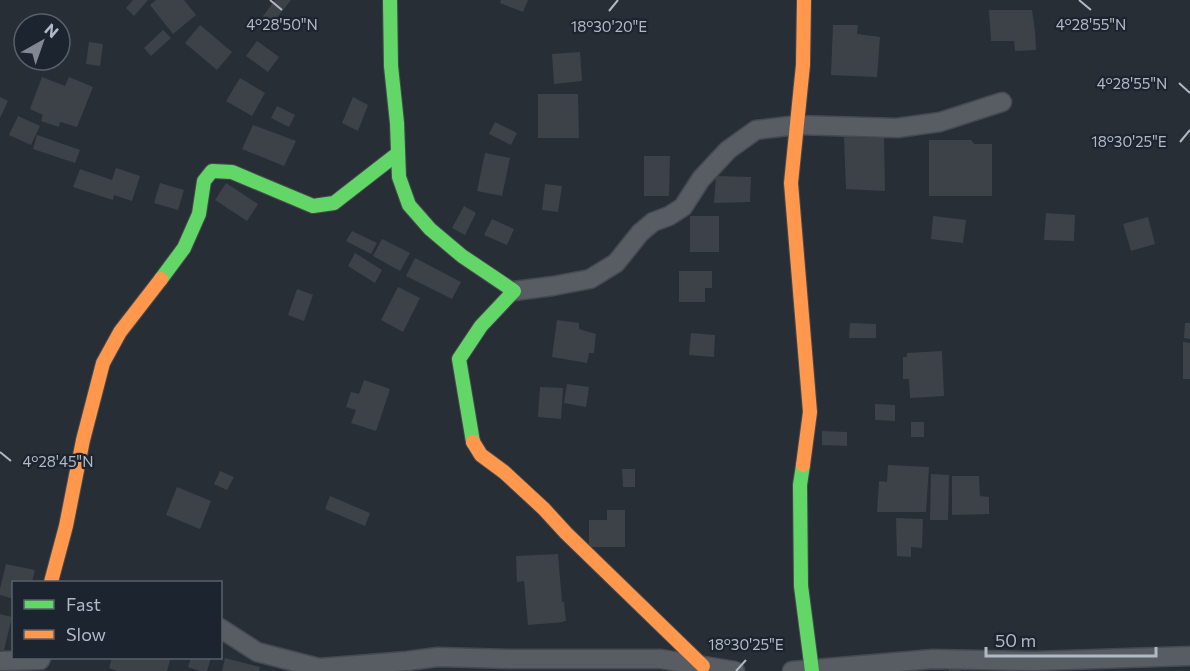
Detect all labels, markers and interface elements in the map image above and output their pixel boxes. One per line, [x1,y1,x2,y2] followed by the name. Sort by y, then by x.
[12,12,72,72] north arrow
[246,15,318,33] text: 4°28'50"N
[1056,15,1126,33] text: 4°28'55"N
[571,17,647,35] text: 18°30'20"E
[41,19,63,41] text: N
[1097,74,1167,92] text: 4°28'55"N
[1091,132,1167,150] text: 18°30'25"E
[23,452,93,470] text: 4°28'45"N
[12,581,222,659] legend
[66,593,101,615] text: Fast
[986,620,1156,658] scale bar
[66,623,106,645] text: Slow
[995,629,1036,651] text: 50 m
[708,635,784,653] text: 18°30'25"E

